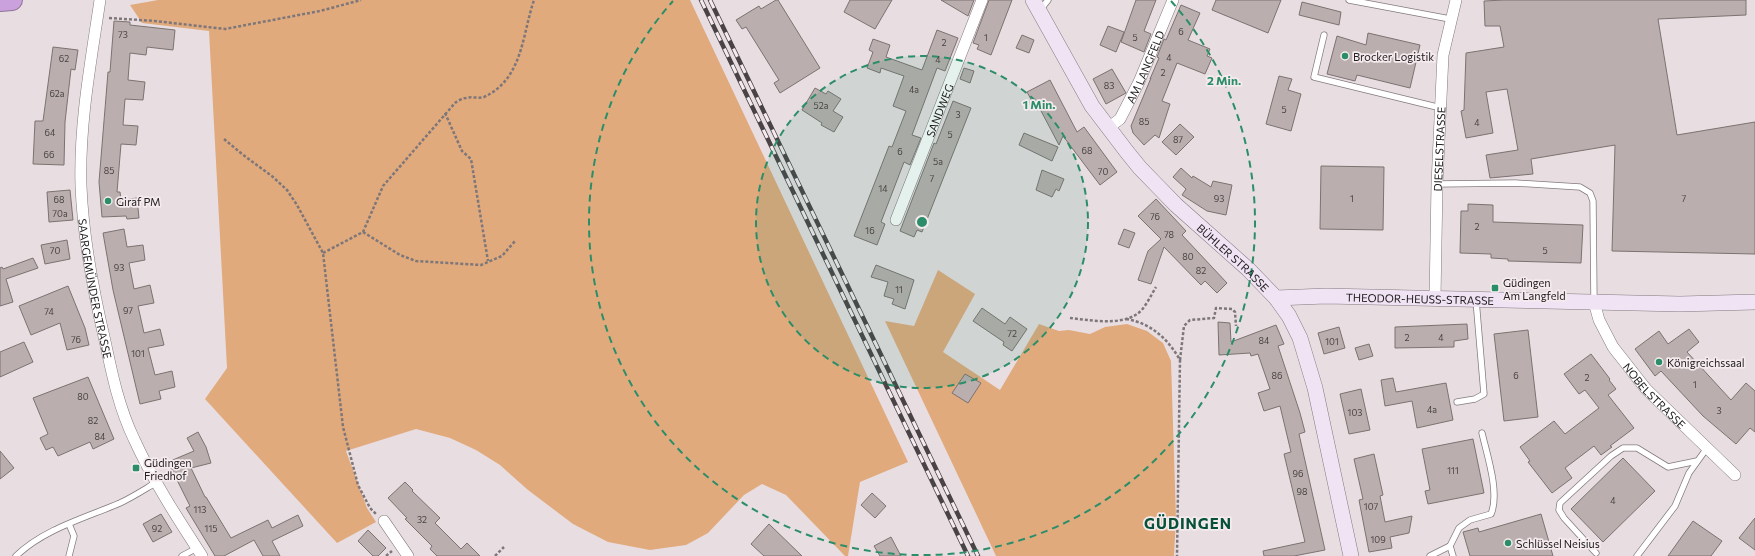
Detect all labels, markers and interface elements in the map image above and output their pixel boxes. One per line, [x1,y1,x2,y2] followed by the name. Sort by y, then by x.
[1178,26,1184,37] house number: 6
[1123,28,1166,105] street label: AM LANGFELD
[118,29,128,40] house number: 73
[984,32,988,43] house number: 1
[1132,32,1138,43] house number: 5
[942,37,947,48] house number: 2
[1353,50,1434,63] place label: Brocker Logistik
[1340,51,1350,61] marker: Brocker Logistik
[1166,52,1172,63] house number: 4
[59,53,69,64] house number: 62
[935,54,941,65] house number: 4
[1161,67,1166,78] house number: 2
[1207,73,1241,87] text: 2 Min.
[1104,80,1114,91] house number: 83
[923,82,955,139] street label: SANDWEG
[909,84,919,95] house number: 4a
[49,88,65,99] house number: 62a
[1023,97,1055,111] text: 1 Min.
[814,100,829,111] house number: 52a
[1281,104,1287,115] house number: 5
[1430,106,1447,192] street label: DIESELSTRASSE
[955,109,961,120] house number: 3
[1139,116,1149,127] house number: 85
[1474,117,1480,128] house number: 4
[45,127,56,138] house number: 64
[947,129,953,140] house number: 5
[1173,134,1183,145] house number: 87
[1082,145,1092,156] house number: 68
[897,146,903,157] house number: 6
[44,149,54,160] house number: 66
[933,156,943,167] house number: 5a
[104,165,114,176] house number: 85
[1098,166,1108,177] house number: 70
[930,173,935,184] house number: 7
[878,183,888,194] house number: 14
[1214,193,1224,204] house number: 93
[1350,193,1354,204] house number: 1
[1682,193,1687,204] house number: 7
[54,194,64,205] house number: 68
[116,195,161,208] place label: Giraf PM
[103,196,113,206] marker: Giraf PM
[52,208,68,219] house number: 70a
[1150,211,1160,222] house number: 76
[915,215,929,229] centre of rings
[77,218,115,360] street label: SAARGEMÜNDER STRASSE
[1195,221,1272,294] street label: BÜHLER STRASSE
[1475,221,1480,232] house number: 2
[865,225,875,236] house number: 16
[1164,229,1174,240] house number: 78
[50,245,60,256] house number: 70
[1542,245,1548,256] house number: 5
[1182,251,1194,262] house number: 80
[114,262,124,273] house number: 93
[1196,265,1206,276] house number: 82
[1503,276,1566,302] place label: Güdingen Am Langfeld
[1490,283,1500,293] marker: Güdingen Am Langfeld
[895,284,903,295] house number: 11
[1346,290,1494,306] street label: THEODOR-HEUSS-STRASSE
[123,305,133,316] house number: 97
[44,306,54,317] house number: 74
[1007,328,1017,339] house number: 72
[1405,332,1410,343] house number: 2
[1438,332,1444,343] house number: 4
[71,334,81,345] house number: 76
[1259,335,1270,346] house number: 84
[1325,336,1339,347] house number: 101
[131,348,145,359] house number: 101
[1667,356,1745,369] place label: Königreichssaal
[1654,357,1664,367] marker: Königreichssaal
[1621,360,1689,431] street label: NOBELSTRASSE
[1272,370,1282,381] house number: 86
[1513,370,1519,381] house number: 6
[1585,372,1590,383] house number: 2
[1693,379,1697,390] house number: 1
[77,391,89,402] house number: 80
[1427,404,1437,415] house number: 4a
[1716,405,1722,416] house number: 3
[1348,407,1362,418] house number: 103
[88,415,98,426] house number: 82
[95,431,106,442] house number: 84
[144,456,192,482] place label: Güdingen Friedhof
[131,463,141,473] marker: Güdingen Friedhof
[1447,465,1459,476] house number: 111
[1293,468,1303,479] house number: 96
[1297,486,1307,497] house number: 98
[1610,495,1616,506] house number: 4
[1364,501,1378,512] house number: 107
[194,504,206,515] house number: 113
[417,514,427,525] house number: 32
[1144,514,1232,532] district label: GÜDINGEN
[152,523,162,534] house number: 92
[205,523,217,534] house number: 115
[1370,534,1386,545] house number: 109
[1516,537,1600,550] place label: Schlüssel Neisius
[1503,538,1513,548] marker: Schlüssel Neisius

